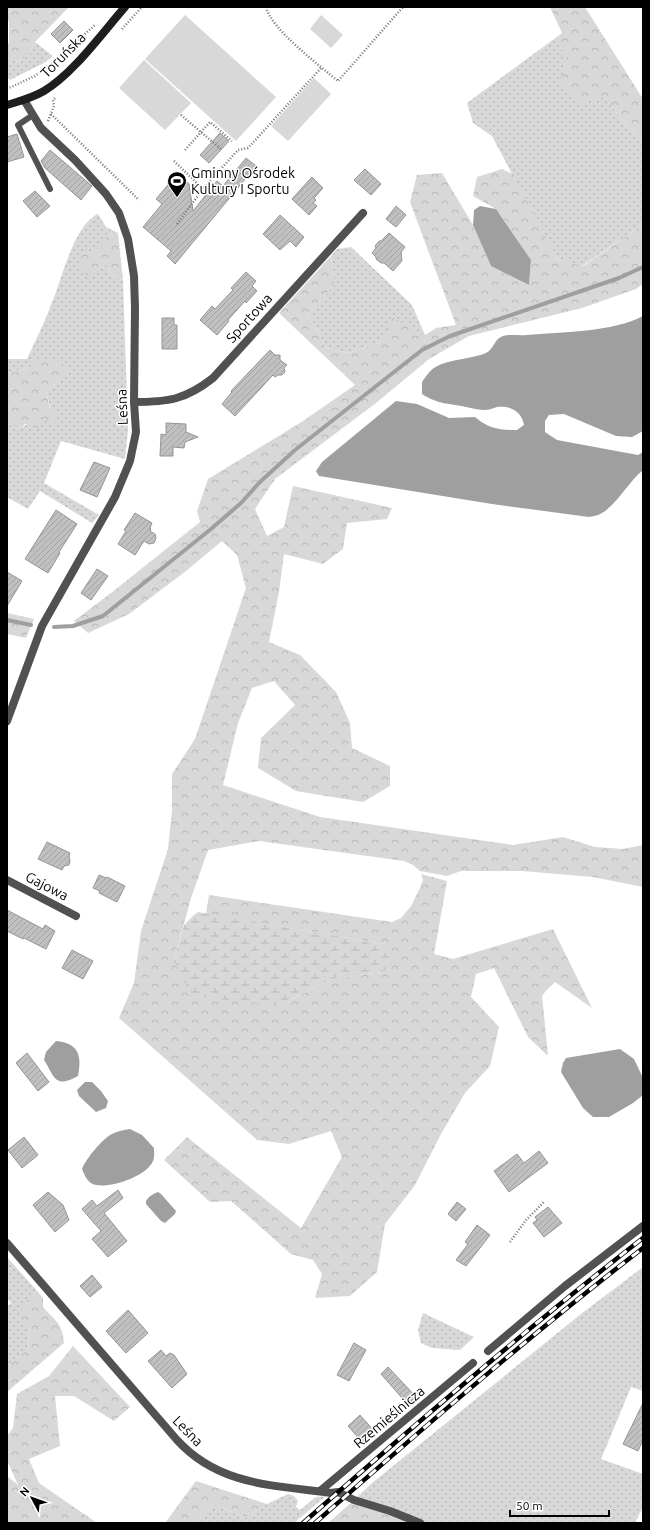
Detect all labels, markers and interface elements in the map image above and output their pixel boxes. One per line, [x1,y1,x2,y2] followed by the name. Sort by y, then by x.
[37,29,89,81] street label: Toruńska
[191,165,295,197] place label: Gminny Ośrodek Kultury I Sportu
[166,170,188,198] sports icon: Gminny Ośrodek Kultury I Sportu
[223,290,275,346] street label: Sportowa
[113,389,131,425] street label: Leśna
[23,868,71,904] street label: Gajowa
[350,1383,428,1451] street label: Rzemieślnicza
[170,1412,206,1450] street label: Leśna
[12,1478,52,1518] north arrow
[17,1484,32,1498] text: N
[510,1492,609,1518] scale bar
[516,1499,543,1512] text: 50 m

